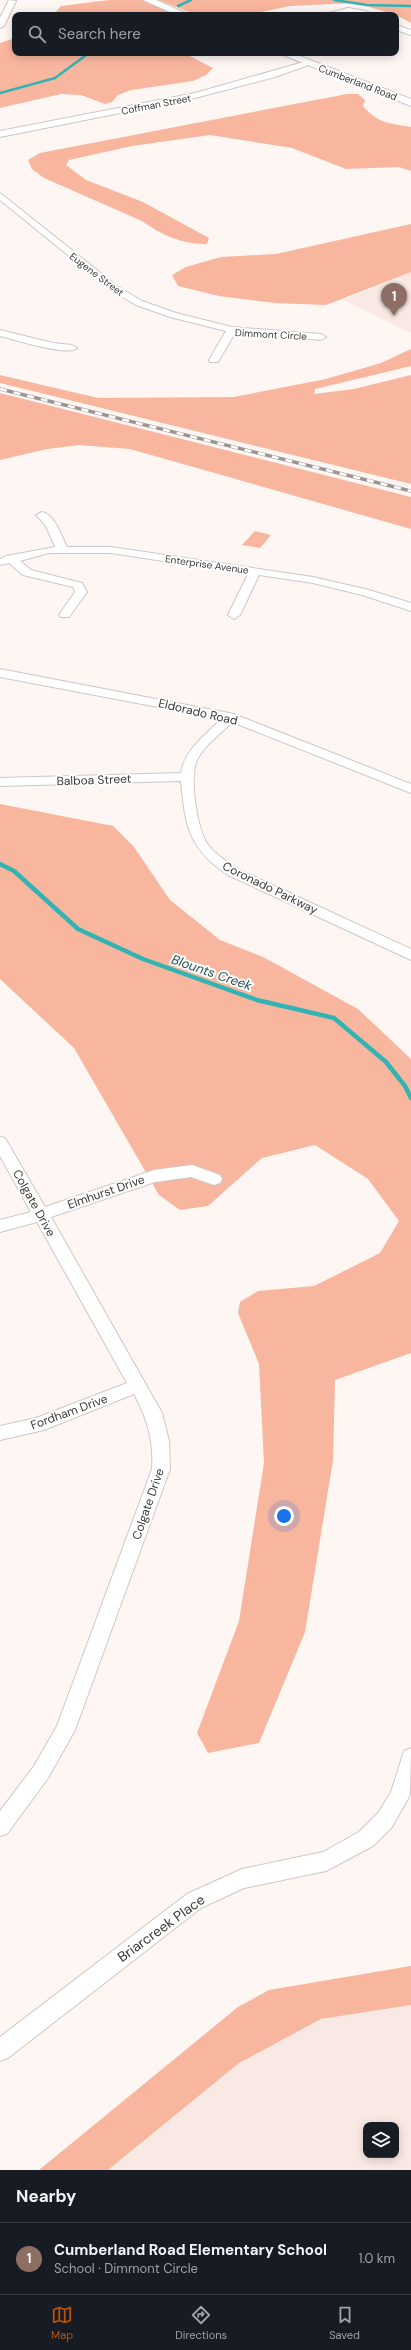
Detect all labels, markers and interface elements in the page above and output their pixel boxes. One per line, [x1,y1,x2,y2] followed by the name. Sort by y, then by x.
[12,12,399,56] search box
[26,23,48,45] icon: search
[58,24,141,44] text: Search here
[317,62,399,103] street label: Cumberland Road
[120,91,192,118] street label: Coffman Street
[67,250,127,299] street label: Eugene Street
[381,283,407,316] pin: 1
[235,326,308,343] street label: Dimmont Circle
[164,552,250,577] street label: Enterprise Avenue
[157,695,239,729] street label: Eldorado Road
[56,771,132,789] street label: Balboa Street
[220,858,321,918] street label: Coronado Parkway
[169,951,255,994] water label: Blounts Creek
[9,1167,59,1240] street label: Colgate Drive
[65,1171,147,1213] street label: Elmhurst Drive
[28,1391,110,1433] street label: Fordham Drive
[128,1466,168,1542] street label: Colgate Drive
[274,1506,294,1526] your location
[114,1890,208,1966] street label: Briarcreek Place
[363,2122,399,2158] map controls
[363,2122,399,2158] button: layers
[16,2185,76,2207] text: Nearby
[54,2240,327,2260] text: Cumberland Road Elementary School
[27,2250,31,2267] text: 1
[358,2250,395,2267] text: 1.0 km
[54,2260,198,2277] text: School · Dimmont Circle
[51,2304,73,2342] tab: Map
[175,2304,227,2342] tab: Directions
[329,2304,360,2342] tab: Saved

